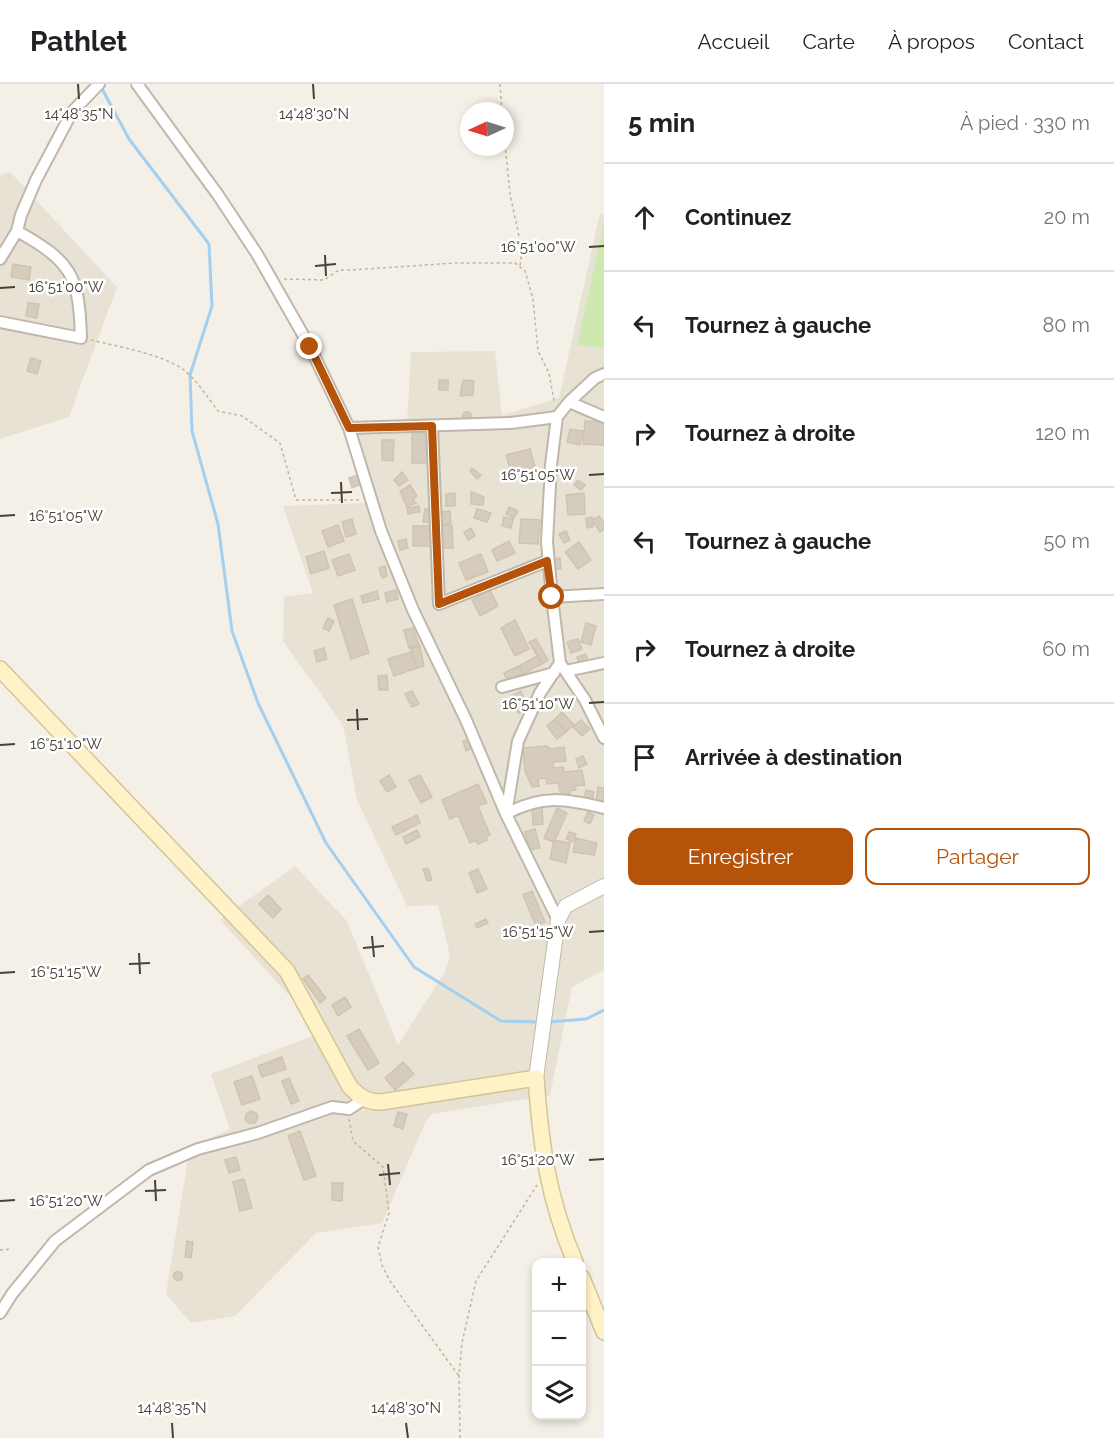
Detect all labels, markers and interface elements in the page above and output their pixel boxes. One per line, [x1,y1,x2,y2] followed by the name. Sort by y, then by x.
[30,25,127,58] text: Pathlet
[698,29,770,54] text: Accueil
[803,29,855,54] text: Carte
[888,29,975,54] text: À propos
[1008,29,1084,54] text: Contact
[460,102,514,156] north arrow
[44,105,114,123] text: 14°48'35"N
[279,105,349,123] text: 14°48'30"N
[628,108,695,138] text: 5 min
[960,111,1090,135] text: À pied · 330 m
[628,201,661,234] icon: ahead
[685,204,791,230] text: Continuez
[1044,205,1090,229] text: 20 m
[501,238,576,256] text: 16°51'00"W
[29,278,104,296] text: 16°51'00"W
[628,309,661,342] icon: left
[685,312,871,338] text: Tournez à gauche
[1042,313,1090,337] text: 80 m
[296,333,322,359] route end
[628,417,661,450] icon: right
[685,420,855,446] text: Tournez à droite
[1035,421,1090,445] text: 120 m
[501,466,575,484] text: 16°51'05"W
[29,507,103,525] text: 16°51'05"W
[628,525,661,558] icon: left
[685,528,871,554] text: Tournez à gauche
[1043,529,1090,553] text: 50 m
[538,583,564,609] route start
[628,633,661,666] icon: right
[685,636,855,662] text: Tournez à droite
[1042,637,1090,661] text: 60 m
[502,695,574,713] text: 16°51'10"W
[30,735,102,753] text: 16°51'10"W
[628,741,661,774] icon: arrive
[685,744,902,770] text: Arrivée à destination
[628,828,853,885] button: Enregistrer
[865,828,1090,885] button: Partager
[502,923,574,941] text: 16°51'15"W
[30,963,102,981] text: 16°51'15"W
[501,1151,575,1169] text: 16°51'20"W
[29,1192,103,1210] text: 16°51'20"W
[532,1258,586,1420] map controls
[532,1258,586,1312] button: +
[532,1312,586,1366] button: −
[532,1366,586,1420] button: layers
[137,1399,207,1417] text: 14°48'35"N
[371,1399,441,1417] text: 14°48'30"N

